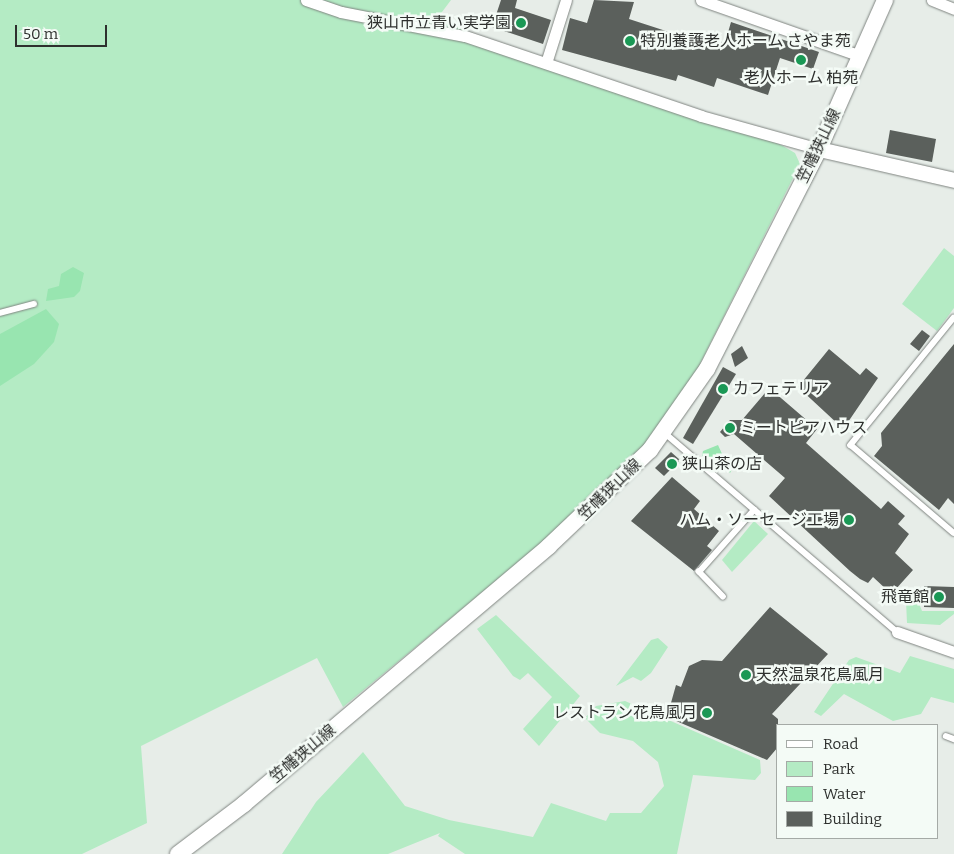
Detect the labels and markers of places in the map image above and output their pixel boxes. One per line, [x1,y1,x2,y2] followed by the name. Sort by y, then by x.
[367,13,511,33] place label: 狭山市立青い実学園
[515,17,527,29] marker: 狭山市立青い実学園
[640,31,851,51] place label: 特別養護老人ホーム さやま苑
[624,35,636,47] marker: 特別養護老人ホーム さやま苑
[795,54,807,66] marker: 老人ホーム 柏苑
[743,68,859,88] place label: 老人ホーム 柏苑
[733,379,829,399] place label: カフェテリア
[717,383,729,395] marker: カフェテリア
[740,418,868,438] place label: ミートピアハウス
[724,422,736,434] marker: ミートピアハウス
[682,454,762,474] place label: 狭山茶の店
[666,458,678,470] marker: 狭山茶の店
[679,510,839,530] place label: ハム・ソーセージ工場
[843,514,855,526] marker: ハム・ソーセージ工場
[881,587,929,607] place label: 飛竜館
[933,591,945,603] marker: 飛竜館
[756,665,884,685] place label: 天然温泉花鳥風月
[740,669,752,681] marker: 天然温泉花鳥風月
[553,703,697,723] place label: レストラン花鳥風月
[701,707,713,719] marker: レストラン花鳥風月

